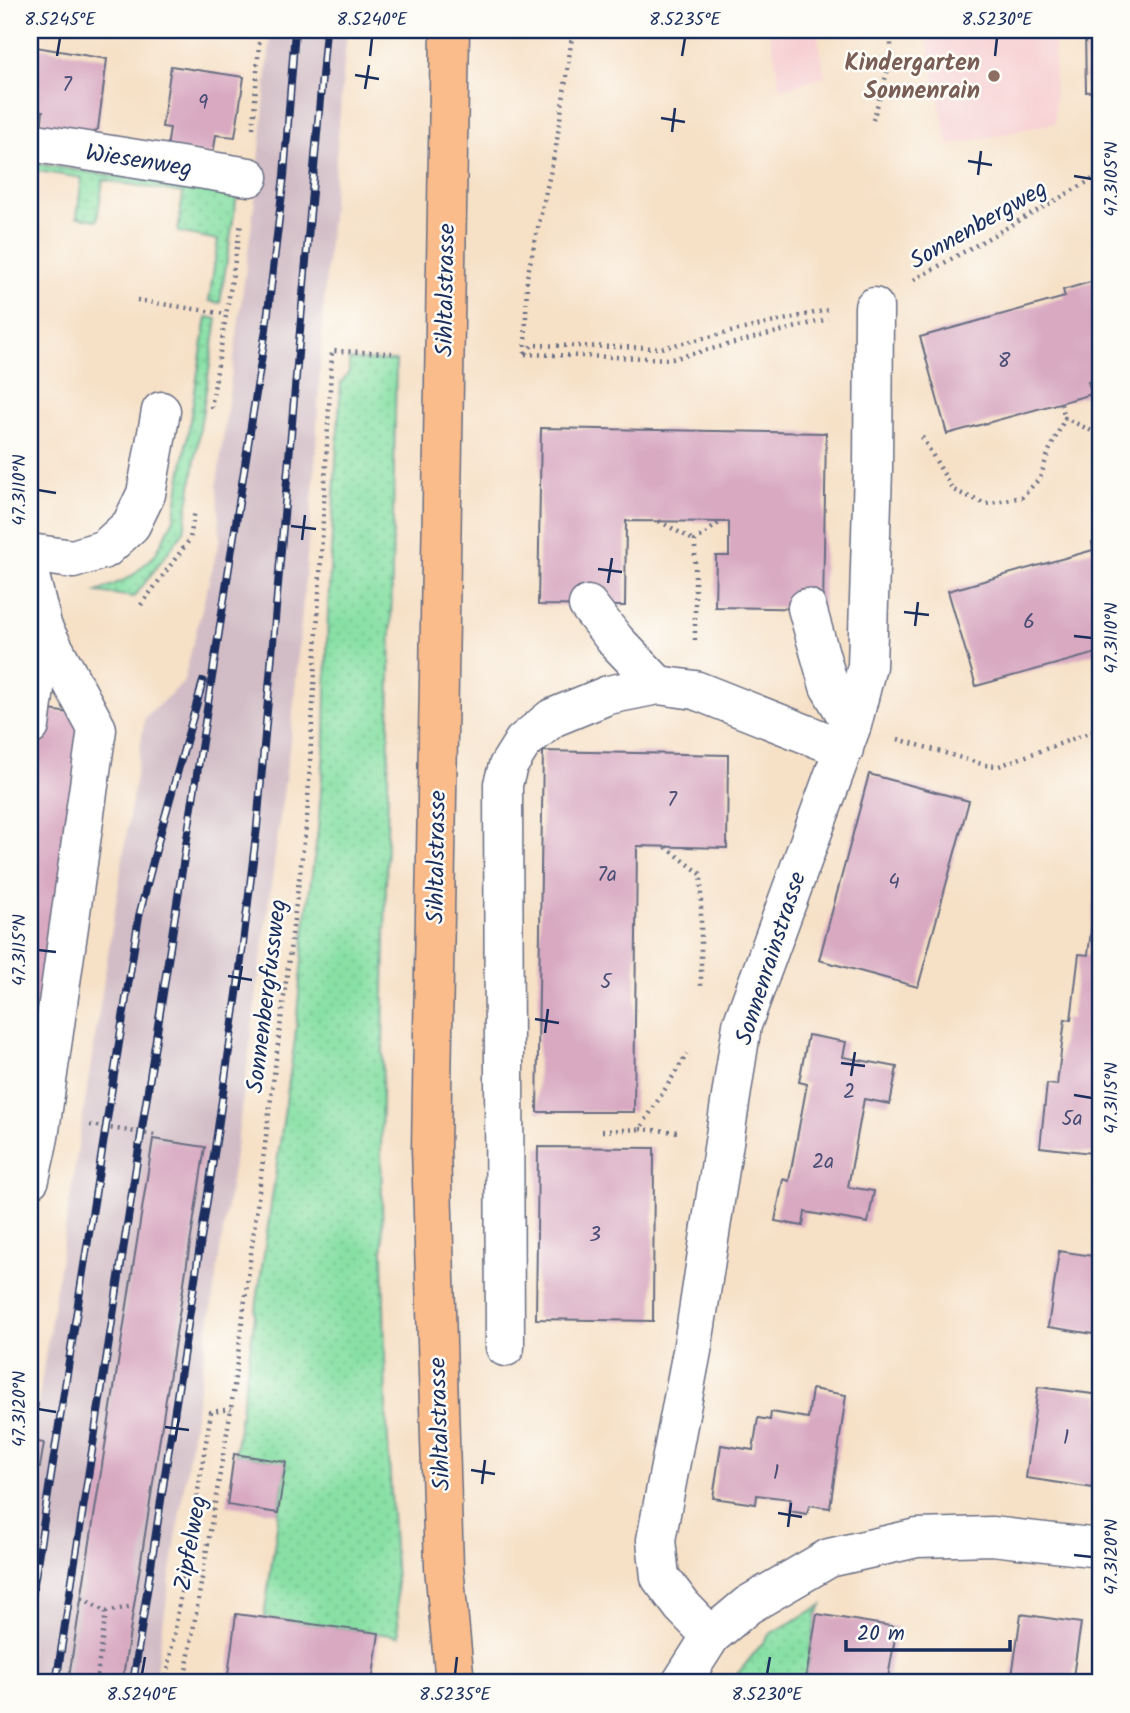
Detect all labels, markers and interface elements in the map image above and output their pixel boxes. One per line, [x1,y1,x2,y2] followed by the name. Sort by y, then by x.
[24,6,96,35] text: 8.5245°E
[337,6,408,35] text: 8.5240°E
[649,6,721,35] text: 8.5235°E
[961,6,1033,35] text: 8.5230°E
[844,44,980,111] place label: Kindergarten Sonnenrain
[986,68,1002,84] marker: Kindergarten Sonnenrain
[62,69,73,102] house number: 7
[198,87,208,120] house number: 9
[83,134,195,189] street label: Wiesenweg
[1098,141,1127,217] text: 47.3105°N
[902,170,1055,281] street label: Sonnenbergweg
[426,223,467,357] street label: Sihltalstrasse
[998,345,1011,378] house number: 8
[6,454,35,526] text: 47.3110°N
[1098,602,1127,674] text: 47.3110°N
[1023,606,1035,639] house number: 6
[667,784,678,817] house number: 7
[417,790,458,924] street label: Sihltalstrasse
[597,859,617,892] house number: 7a
[725,866,818,1050] street label: Sonnenrainstrasse
[888,866,900,899] house number: 4
[236,897,299,1095] street label: Sonnenbergfussweg
[6,914,35,986] text: 47.3115°N
[600,966,613,999] house number: 5
[1098,1062,1127,1134] text: 47.3115°N
[843,1076,855,1109] house number: 2
[1061,1103,1083,1136] house number: 5a
[812,1146,834,1179] house number: 2a
[589,1219,601,1252] house number: 3
[419,1356,462,1491] street label: Sihltalstrasse
[6,1371,35,1447] text: 47.3120°N
[1063,1422,1069,1455] house number: 1
[773,1457,779,1490] house number: 1
[164,1493,219,1594] street label: Zipfelweg
[1098,1519,1127,1595] text: 47.3120°N
[846,1608,1011,1652] scale bar
[857,1618,905,1651] text: 20 m
[107,1681,178,1710] text: 8.5240°E
[419,1681,491,1710] text: 8.5235°E
[731,1681,803,1710] text: 8.5230°E

